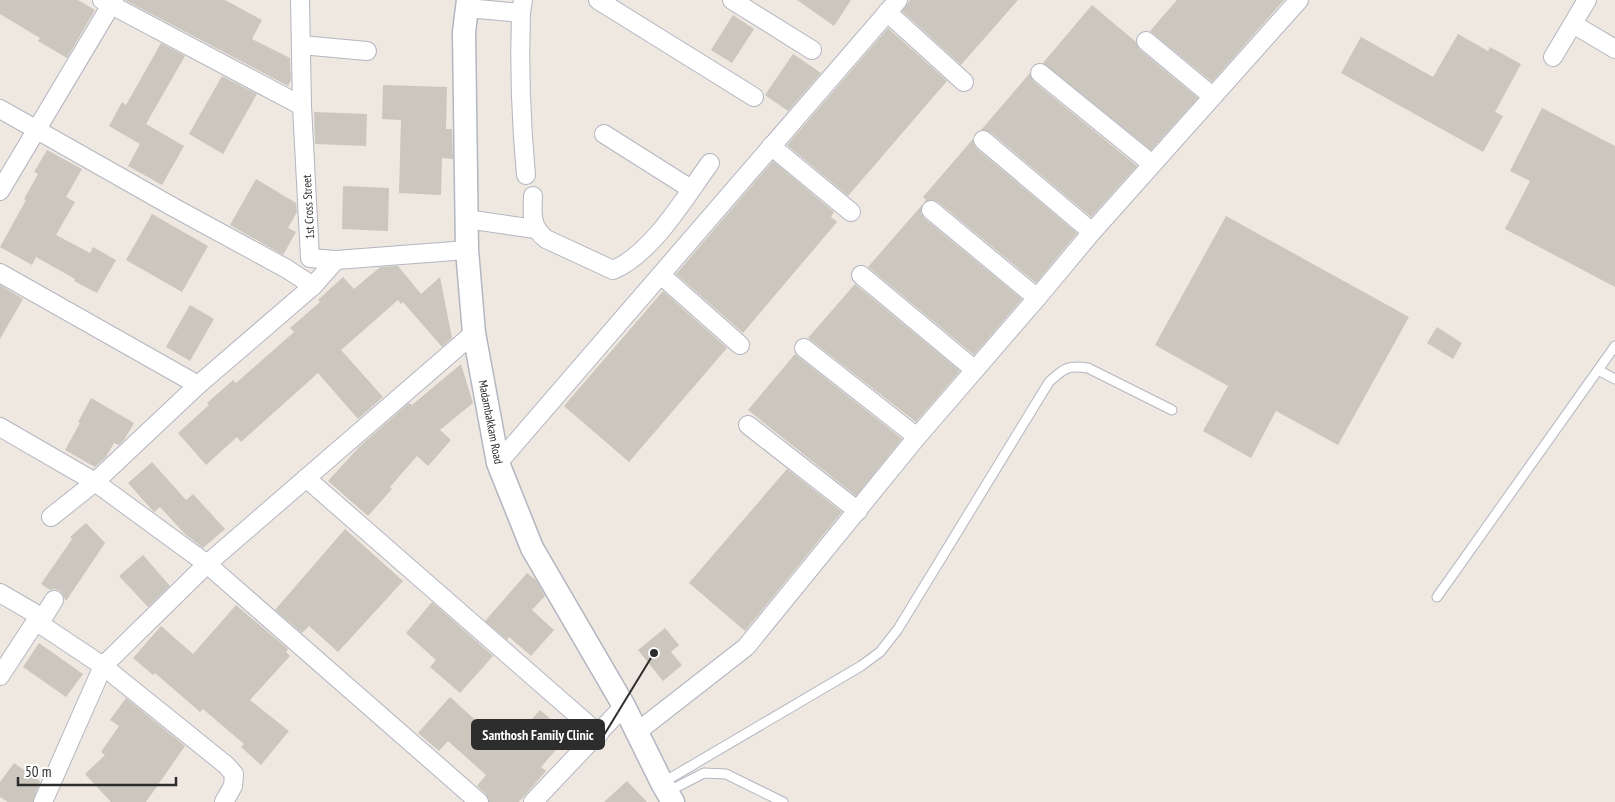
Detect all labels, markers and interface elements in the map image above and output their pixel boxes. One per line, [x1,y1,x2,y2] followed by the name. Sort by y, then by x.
[299,174,317,240] street label: 1st Cross Street
[476,379,506,465] street label: Madambakkam Road
[472,720,604,749] callout: Santhosh Family Clinic
[482,726,594,744] text: Santhosh Family Clinic
[18,754,175,786] scale bar
[25,762,51,781] text: 50 m

